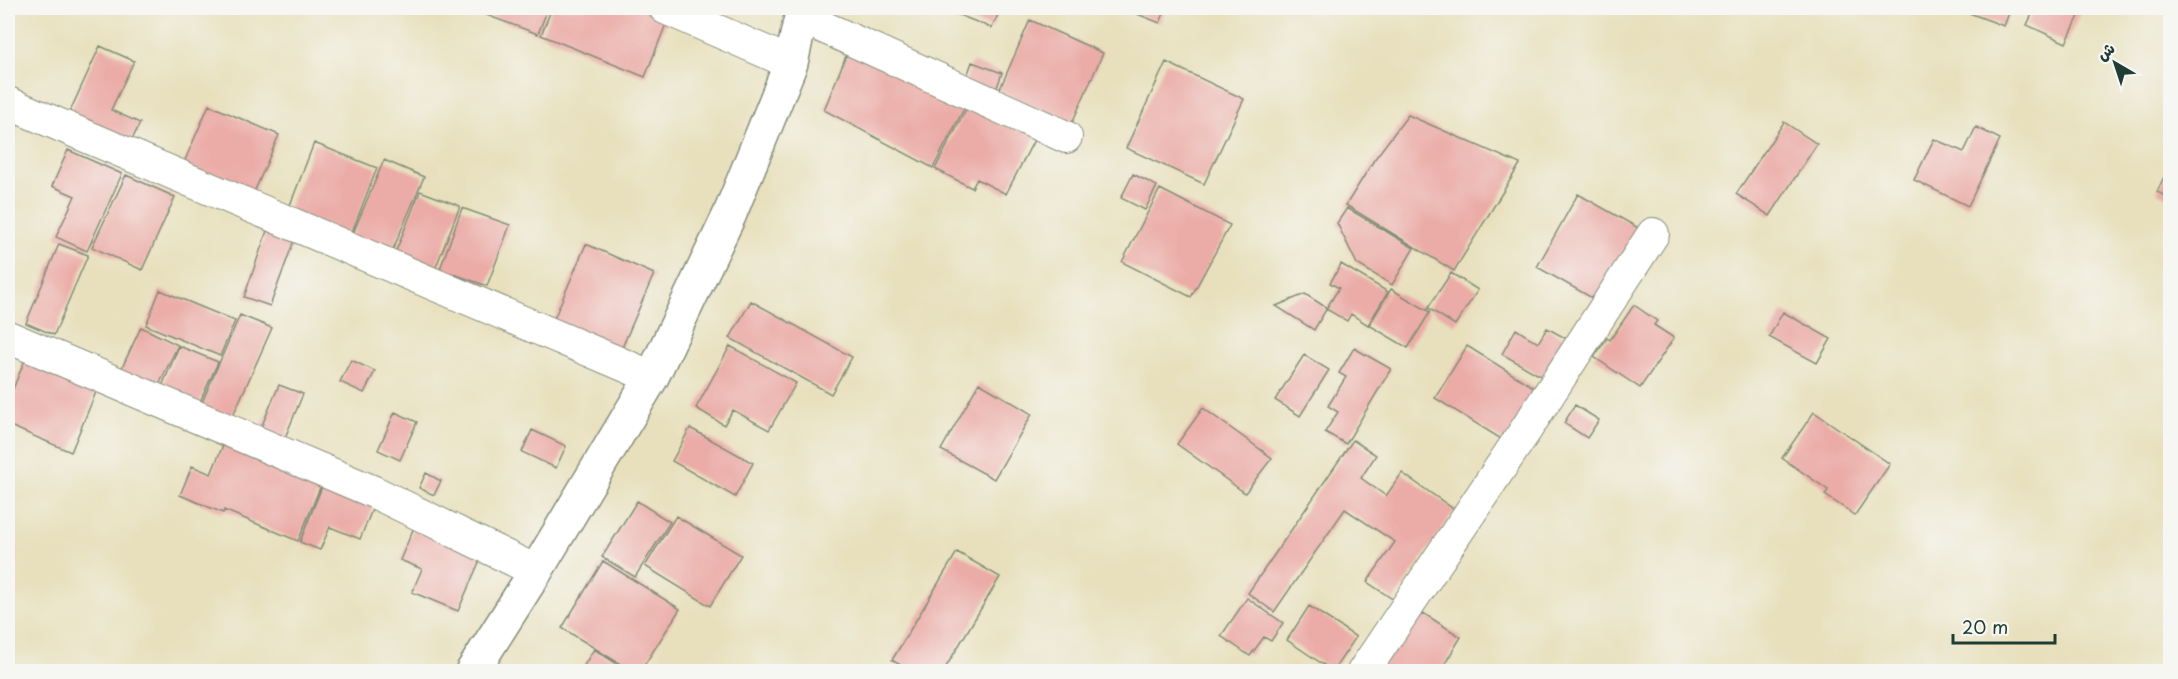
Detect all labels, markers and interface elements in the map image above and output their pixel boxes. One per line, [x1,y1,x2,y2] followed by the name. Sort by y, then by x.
[2085,33,2145,93] north arrow
[2091,36,2119,65] text: ش
[1953,607,2055,645] scale bar
[1962,613,2008,640] text: 20 m

